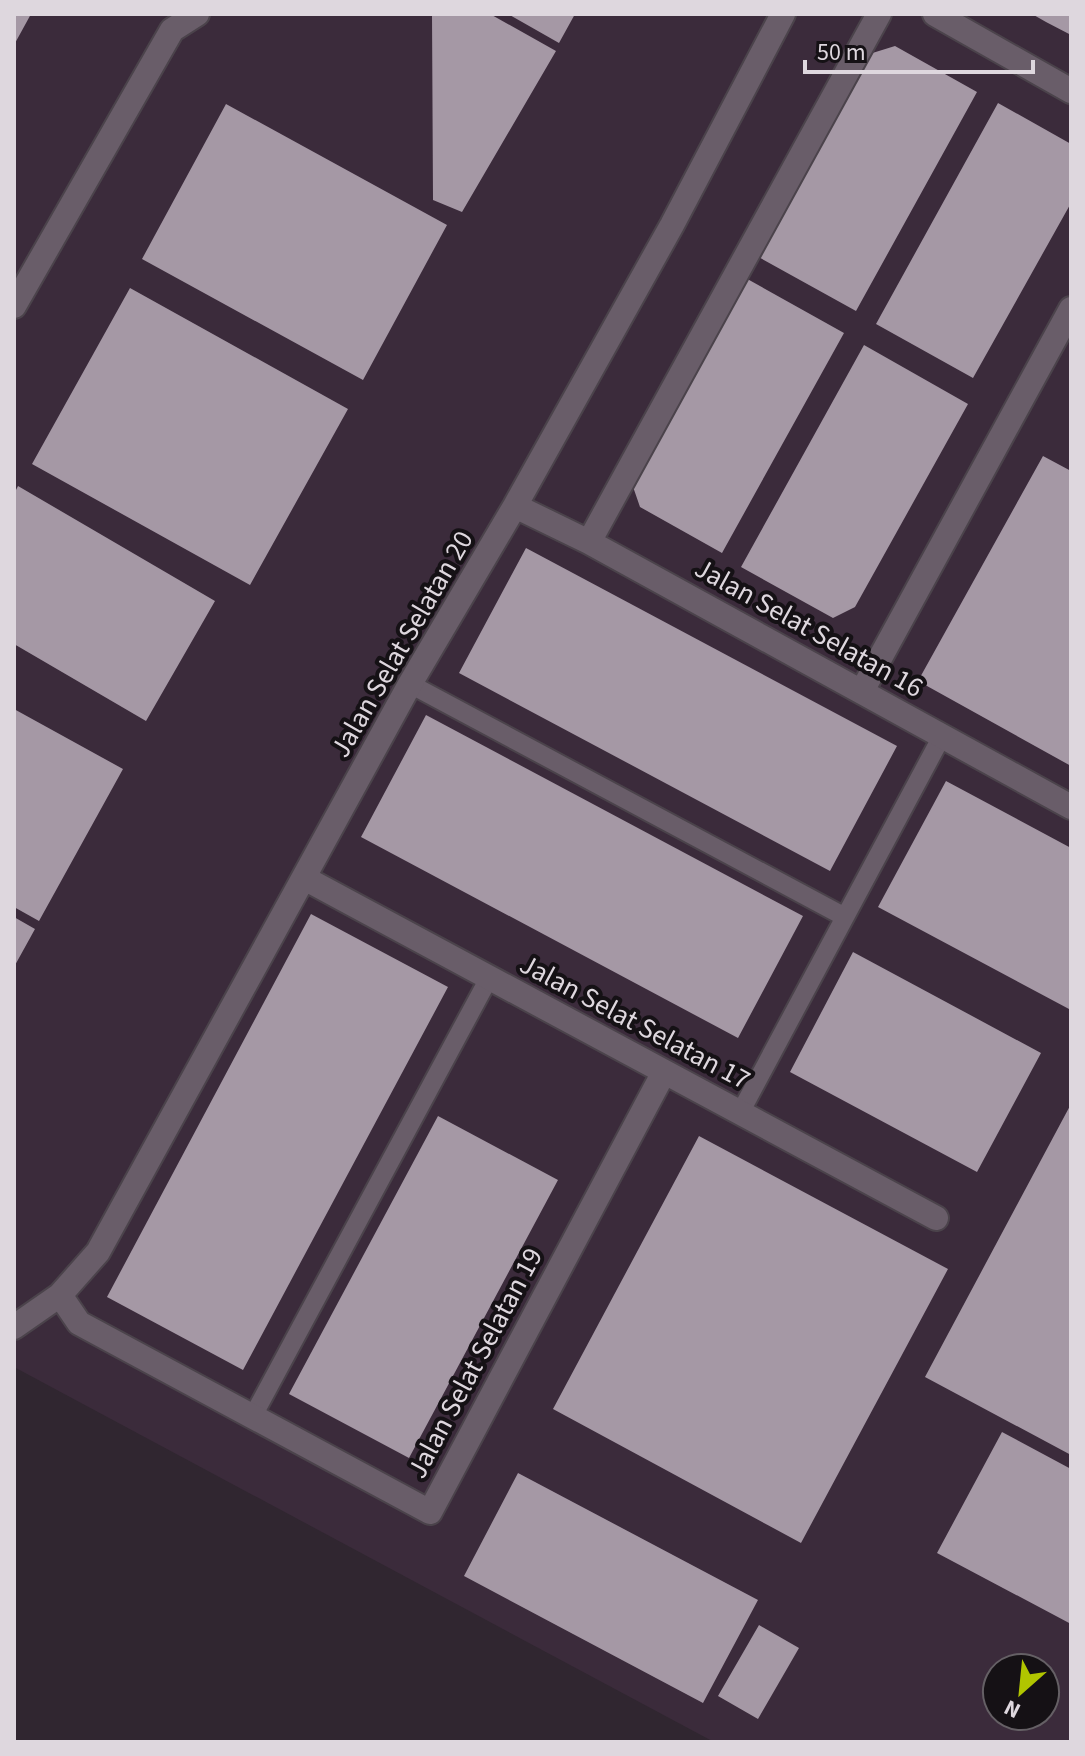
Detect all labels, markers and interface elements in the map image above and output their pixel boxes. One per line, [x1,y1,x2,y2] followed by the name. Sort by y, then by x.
[805,24,1033,74] scale bar
[817,35,866,70] text: 50 m
[321,523,483,765] street label: Jalan Selat Selatan 20
[687,548,931,708] street label: Jalan Selat Selatan 16
[513,944,757,1100] street label: Jalan Selat Selatan 17
[397,1241,553,1485] street label: Jalan Selat Selatan 19
[981,1652,1061,1732] north arrow
[999,1691,1026,1727] text: N

